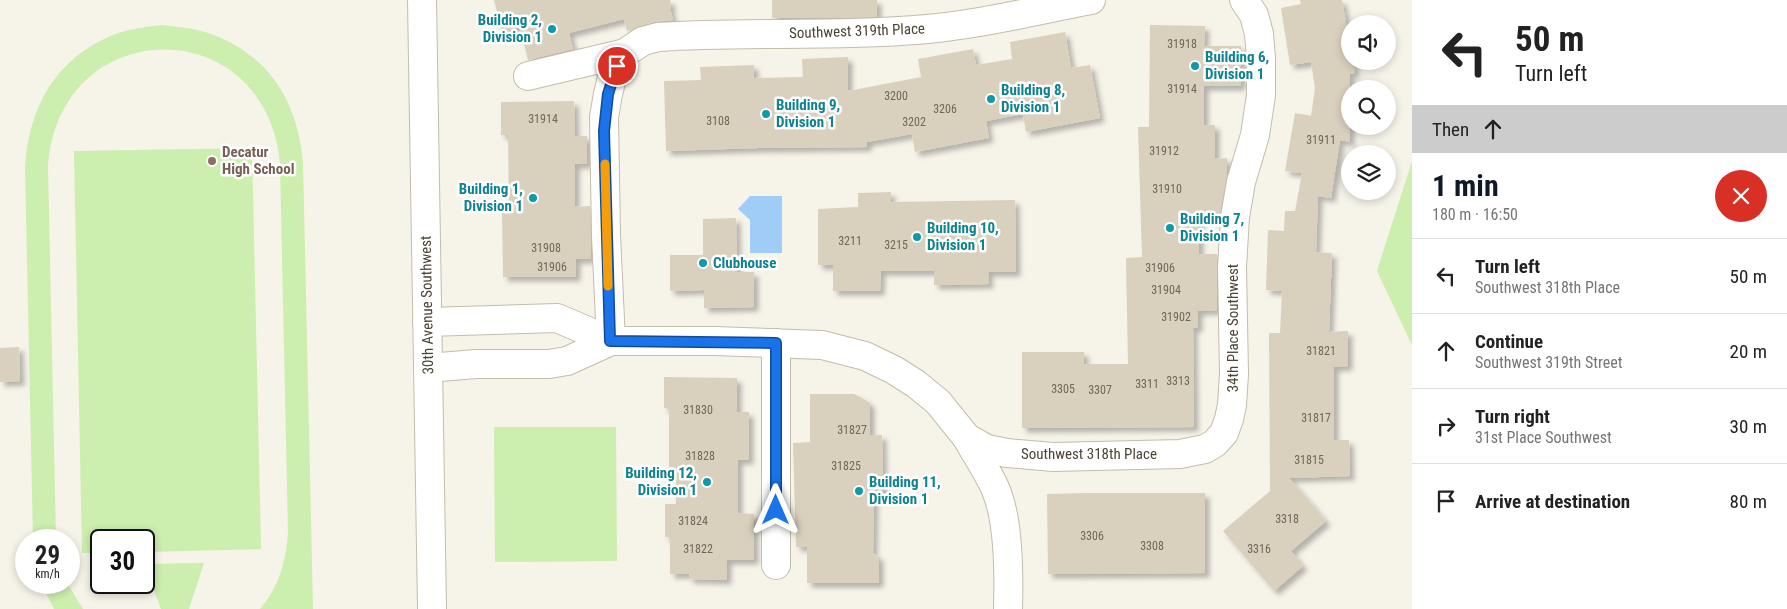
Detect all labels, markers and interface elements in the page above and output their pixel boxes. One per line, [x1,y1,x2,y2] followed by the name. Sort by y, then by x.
[478,11,542,46] place label: Building 2, Division 1
[1341,15,1396,200] map controls
[1341,15,1396,70] button: sound
[1515,19,1584,60] text: 50 m
[789,20,925,42] street label: Southwest 319th Place
[1432,20,1497,85] icon: left
[546,23,558,35] marker: Building 2, Division 1
[1167,37,1197,51] house number: 31918
[596,45,638,87] pin
[1205,48,1269,83] place label: Building 6, Division 1
[603,52,631,80] icon: arrive
[1189,60,1201,72] marker: Building 6, Division 1
[1515,61,1587,86] text: Turn left
[1341,80,1396,135] button: search
[1001,81,1065,116] place label: Building 8, Division 1
[1167,82,1197,96] house number: 31914
[884,89,908,103] house number: 3200
[985,93,997,105] marker: Building 8, Division 1
[776,96,840,131] place label: Building 9, Division 1
[933,102,957,116] house number: 3206
[760,108,772,120] marker: Building 9, Division 1
[528,112,558,126] house number: 31914
[706,114,730,128] house number: 3108
[902,115,926,129] house number: 3202
[1479,115,1507,143] icon: ahead
[1432,118,1469,141] text: Then
[1306,133,1336,147] house number: 31911
[222,143,294,178] place label: Decatur High School
[1149,144,1179,158] house number: 31912
[1341,145,1396,200] button: layers
[206,155,218,167] marker: Decatur High School
[1432,168,1499,203] text: 1 min
[1715,170,1767,222] button: close
[459,180,523,215] place label: Building 1, Division 1
[1152,182,1182,196] house number: 31910
[527,192,539,204] marker: Building 1, Division 1
[1432,205,1518,224] text: 180 m · 16:50
[1180,210,1244,245] place label: Building 7, Division 1
[927,219,999,254] place label: Building 10, Division 1
[1164,222,1176,234] marker: Building 7, Division 1
[911,231,923,243] marker: Building 10, Division 1
[838,234,862,248] house number: 3211
[417,235,437,375] street label: 30th Avenue Southwest
[884,238,908,252] house number: 3215
[531,241,561,255] house number: 31908
[713,254,776,272] place label: Clubhouse
[1475,255,1540,278] text: Turn left
[697,257,709,269] marker: Clubhouse
[537,260,567,274] house number: 31906
[1145,261,1175,275] house number: 31906
[1432,262,1460,290] icon: left
[1224,264,1242,392] street label: 34th Place Southwest
[1730,265,1767,288] text: 50 m
[1475,278,1620,297] text: Southwest 318th Place
[1151,283,1181,297] house number: 31904
[1161,310,1191,324] house number: 31902
[1475,330,1543,353] text: Continue
[1432,337,1460,365] icon: ahead
[1730,340,1767,363] text: 20 m
[1306,344,1336,358] house number: 31821
[1475,353,1622,372] text: Southwest 319th Street
[1166,374,1190,388] house number: 3313
[1135,377,1159,391] house number: 3311
[1051,382,1075,396] house number: 3305
[1088,383,1112,397] house number: 3307
[683,403,713,417] house number: 31830
[1475,405,1550,428] text: Turn right
[1301,411,1331,425] house number: 31817
[1432,412,1460,440] icon: right
[1730,415,1767,438] text: 30 m
[837,423,867,437] house number: 31827
[1475,428,1612,447] text: 31st Place Southwest
[1021,445,1157,463] street label: Southwest 318th Place
[685,449,715,463] house number: 31828
[1294,453,1324,467] house number: 31815
[831,459,861,473] house number: 31825
[625,464,697,499] place label: Building 12, Division 1
[869,473,941,508] place label: Building 11, Division 1
[701,476,713,488] marker: Building 12, Division 1
[749,483,801,535] position arrow
[853,485,865,497] marker: Building 11, Division 1
[1432,487,1460,515] icon: arrive
[1475,490,1630,513] text: Arrive at destination
[1730,490,1767,513] text: 80 m
[1275,512,1299,526] house number: 3318
[678,514,708,528] house number: 31824
[90,529,155,594] speed limit sign: 30
[1080,529,1104,543] house number: 3306
[1140,539,1164,553] house number: 3308
[35,541,60,570] text: 29
[683,542,713,556] house number: 31822
[1247,542,1271,556] house number: 3316
[35,567,60,581] text: km/h

